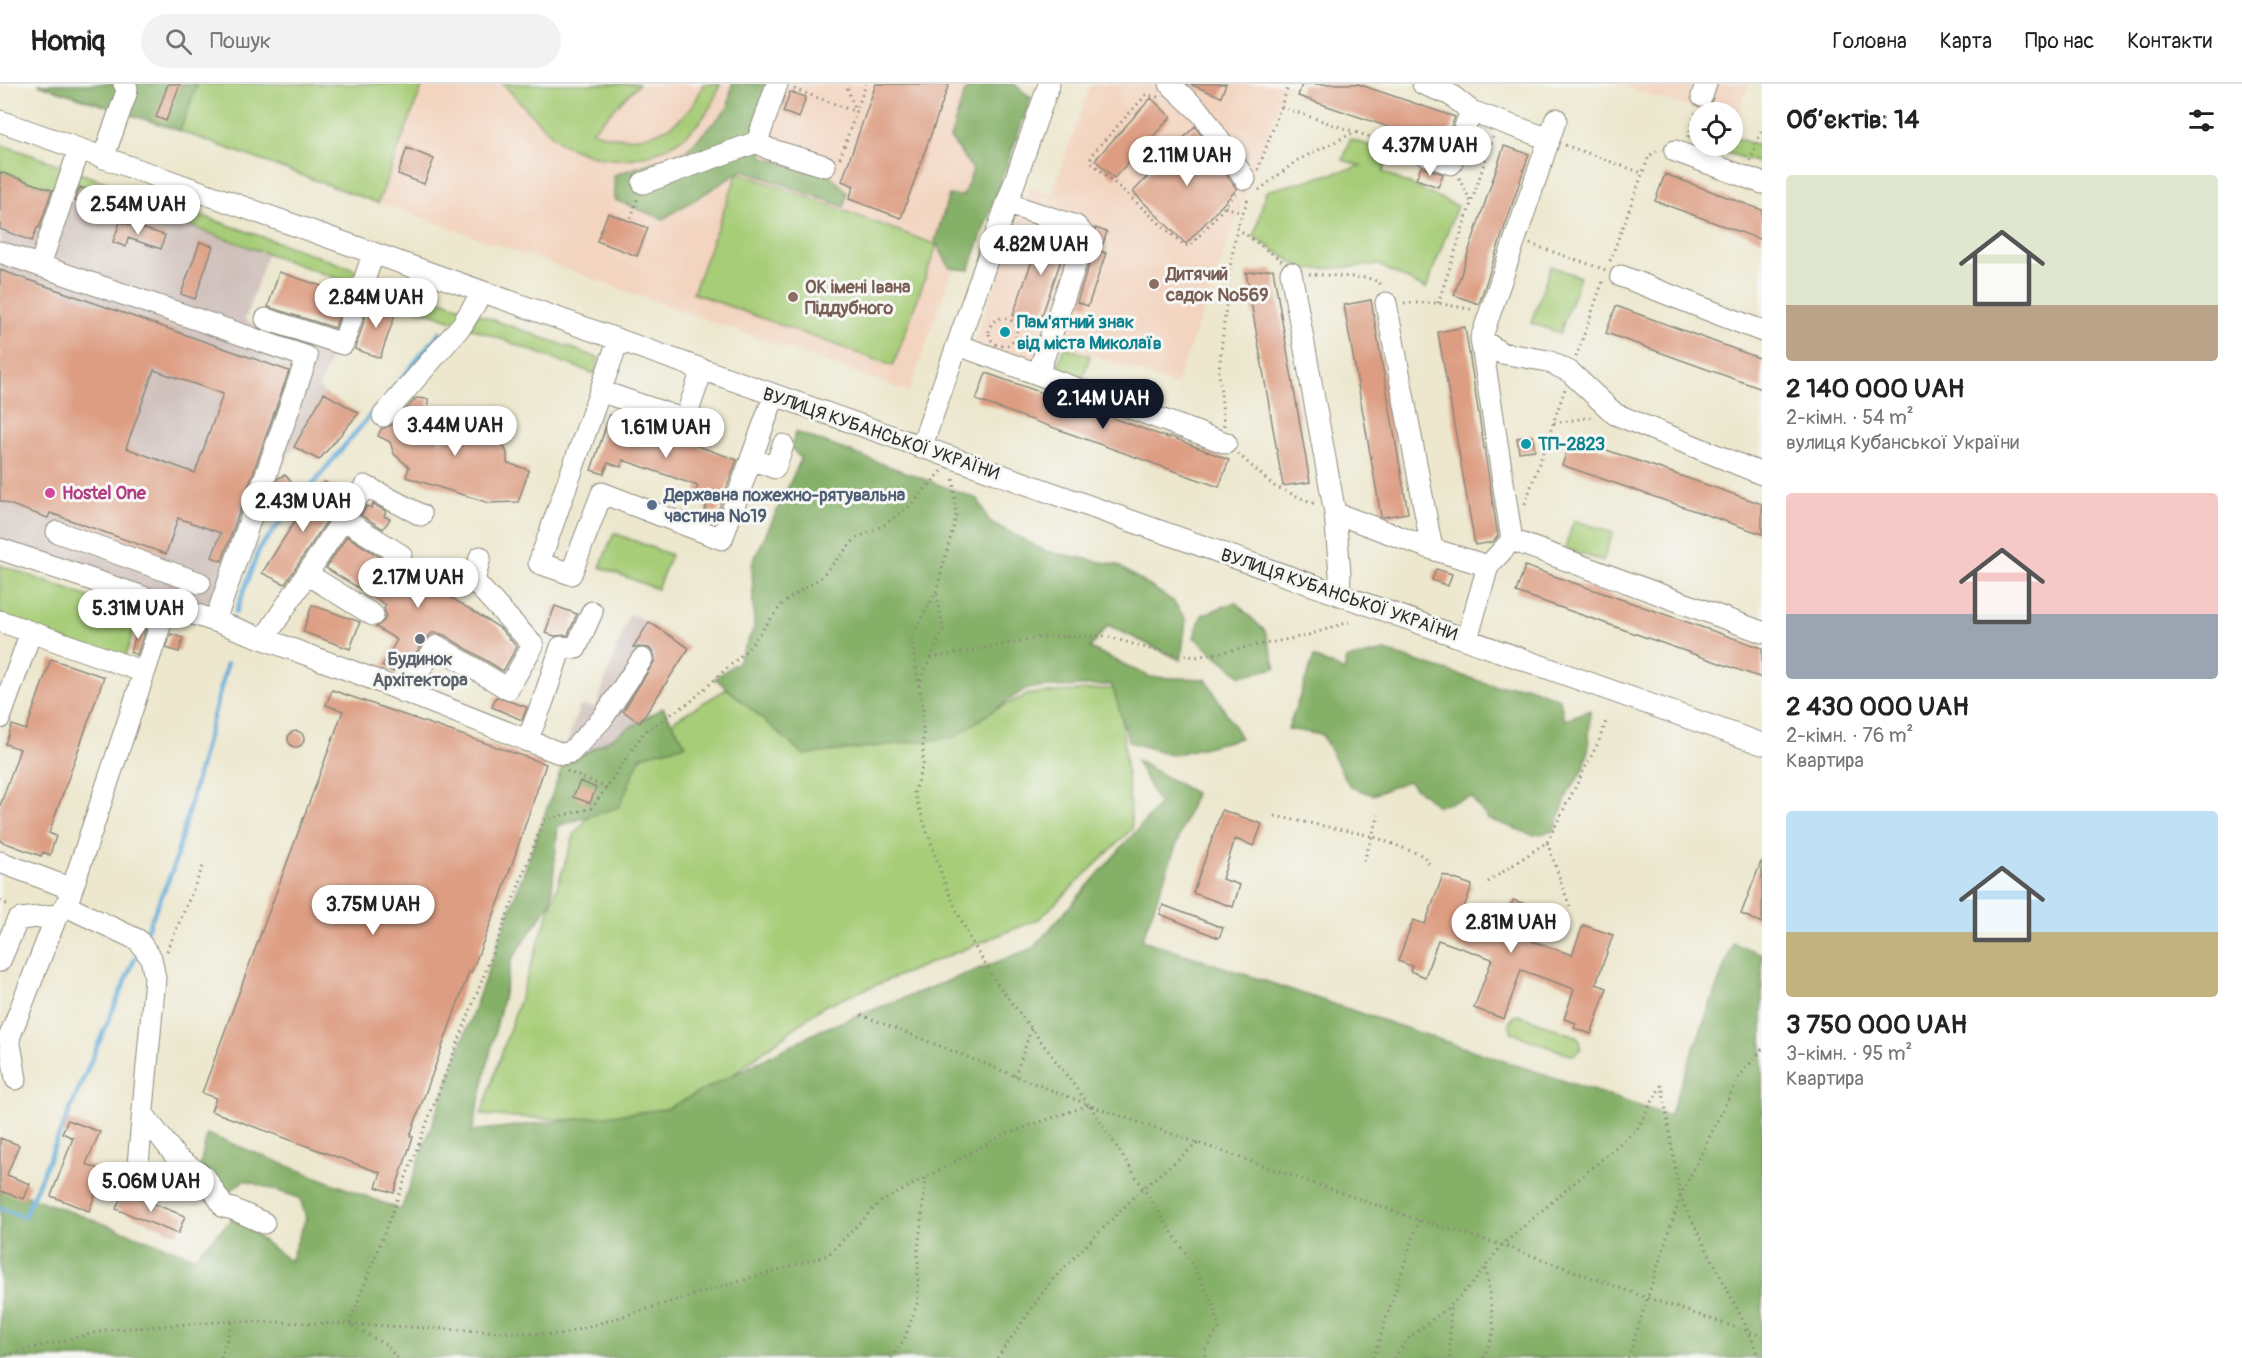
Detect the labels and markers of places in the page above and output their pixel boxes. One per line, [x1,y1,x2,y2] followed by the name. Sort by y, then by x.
[1361,126,1499,177] pin: 4.37M UAH
[1118,136,1256,187] pin: 2.11M UAH
[69,185,207,236] pin: 2.54M UAH
[972,225,1110,276] pin: 4.82M UAH
[1165,263,1269,307] place label: Дитячий садок №569
[805,276,911,320] place label: ОК імені Івана Піддубного
[1147,277,1161,291] marker: Дитячий садок №569
[307,278,445,329] pin: 2.84M UAH
[786,290,800,304] marker: ОК імені Івана Піддубного
[1017,311,1162,355] place label: Пам'ятний знак від міста Миколаїв
[998,325,1012,339] marker: Пам'ятний знак від міста Миколаїв
[1034,379,1172,430] pin: 2.14M UAH
[386,406,524,457] pin: 3.44M UAH
[597,408,735,459] pin: 1.61M UAH
[1537,433,1605,456] place label: ТП-2823
[1519,437,1533,451] marker: ТП-2823
[62,482,147,505] place label: Hostel One
[234,482,372,533] pin: 2.43M UAH
[663,484,906,528] place label: Державна пожежно-рятувальна частина №19
[43,486,57,500] marker: Hostel One
[645,498,659,512] marker: Державна пожежно-рятувальна частина №19
[349,558,487,609] pin: 2.17M UAH
[69,589,207,640] pin: 5.31M UAH
[413,632,427,646] marker: Будинок Архітектора
[372,648,468,692] place label: Будинок Архітектора
[304,885,442,936] pin: 3.75M UAH
[1442,903,1580,954] pin: 2.81M UAH
[82,1162,220,1213] pin: 5.06M UAH

